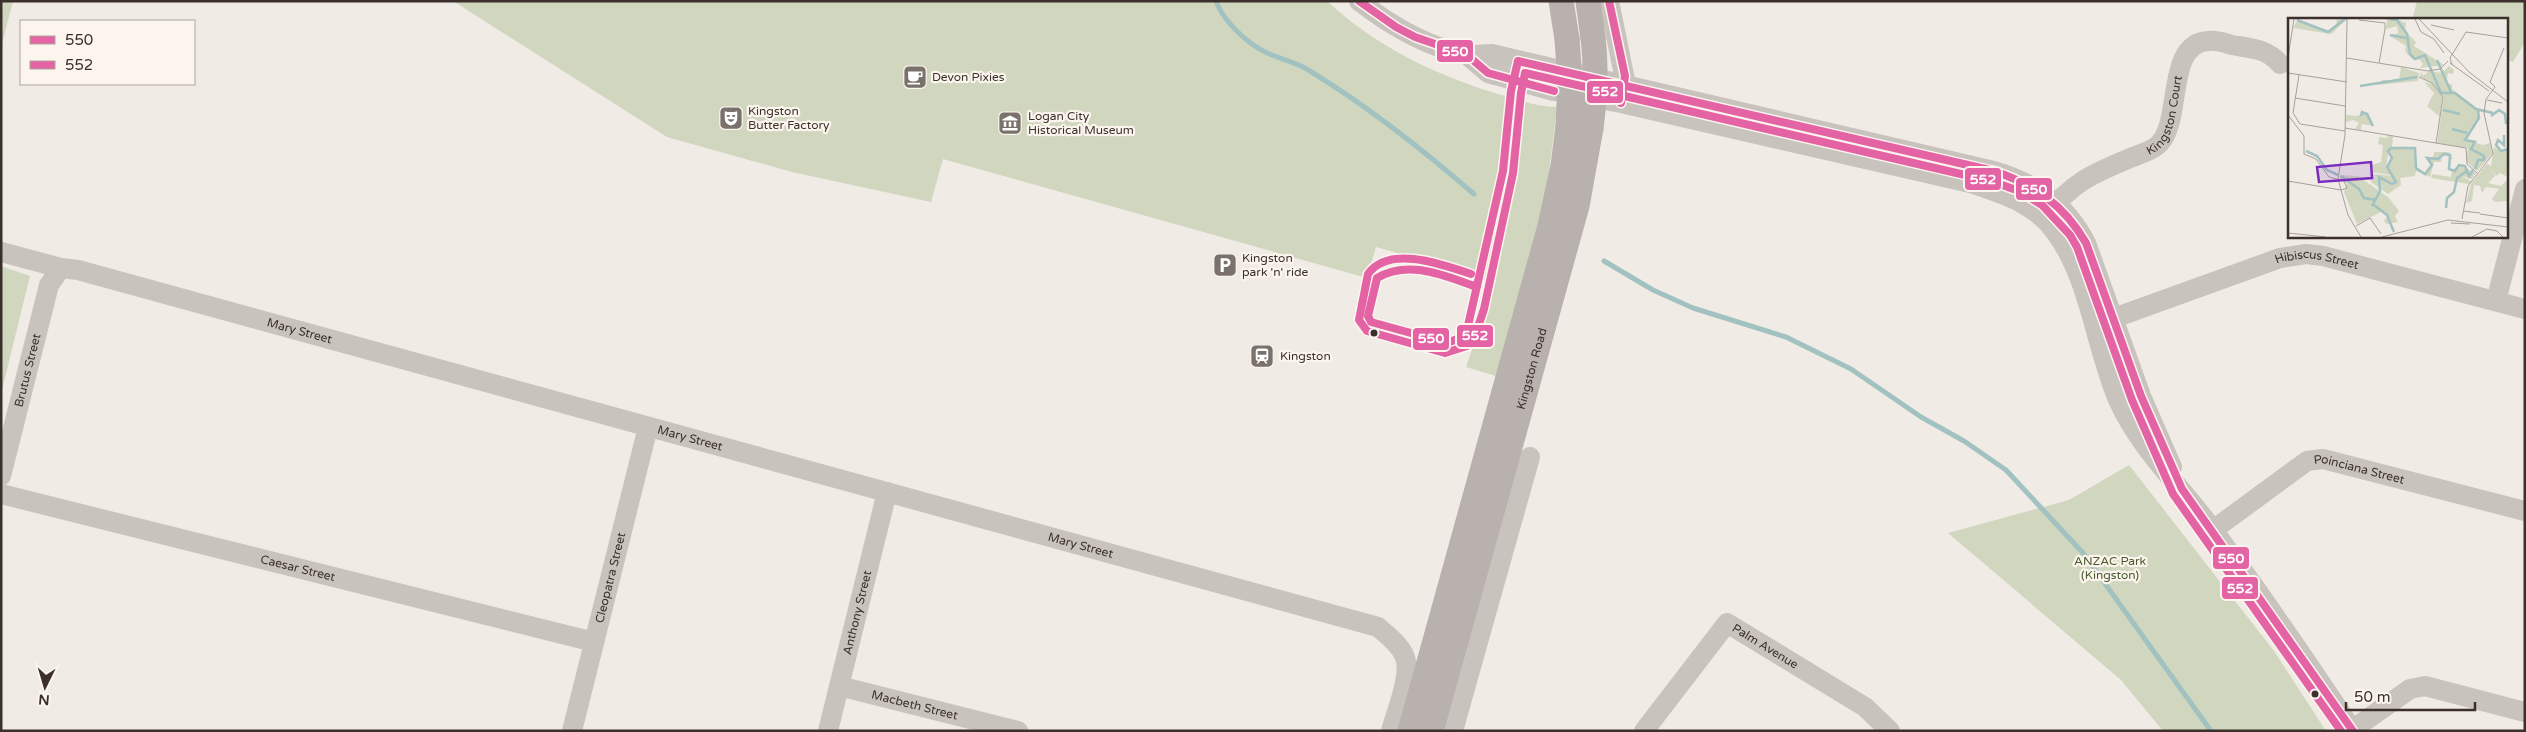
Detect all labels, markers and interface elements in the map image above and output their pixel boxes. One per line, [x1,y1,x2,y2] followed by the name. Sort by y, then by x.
[2288,18,2508,238] inset map
[20,20,195,85] legend
[65,31,93,49] text: 550
[1436,39,1474,63] line badge: 550
[1442,43,1468,60] text: 550
[65,56,93,74] text: 552
[902,64,928,90] cafe icon: Devon Pixies
[932,70,1005,84] place label: Devon Pixies
[2144,74,2185,158] street label: Kingston Court
[1586,80,1624,104] line badge: 552
[1592,83,1618,100] text: 552
[748,104,830,132] place label: Kingston Butter Factory
[718,105,744,131] theatre icon: Kingston Butter Factory
[1028,109,1134,137] place label: Logan City Historical Museum
[997,110,1023,136] museum icon: Logan City Historical Museum
[1964,167,2002,191] line badge: 552
[1970,171,1996,188] text: 552
[2015,177,2053,201] line badge: 550
[2021,181,2047,198] text: 550
[2273,247,2361,272] street label: Hibiscus Street
[1242,251,1308,279] place label: Kingston park 'n' ride
[1212,252,1238,278] parking icon: Kingston park 'n' ride
[265,315,334,347] street label: Mary Street
[1456,324,1494,348] line badge: 552
[1514,326,1550,411] street label: Kingston Road
[1412,327,1450,351] line badge: 550
[1462,327,1488,344] text: 552
[1369,328,1379,338] unlabelled marker
[1418,330,1444,347] text: 550
[12,332,44,409] street label: Brutus Street
[1249,343,1275,369] station icon: Kingston
[1280,349,1331,363] place label: Kingston
[656,422,725,454] street label: Mary Street
[2313,452,2406,487] street label: Poinciana Street
[592,530,628,625] street label: Cleopatra Street
[1047,530,1115,561] street label: Mary Street
[2212,546,2250,570] line badge: 550
[2218,550,2244,567] text: 550
[259,552,337,584] street label: Caesar Street
[2074,554,2147,582] park label: ANZAC Park (Kingston)
[840,569,874,656] street label: Anthony Street
[2221,576,2259,600] line badge: 552
[2227,580,2253,597] text: 552
[1730,621,1801,672] street label: Palm Avenue
[20,662,70,712] north arrow
[2346,680,2475,712] scale bar
[870,687,960,723] street label: Macbeth Street
[2354,688,2391,706] text: 50 m
[2310,689,2320,699] unlabelled marker
[38,690,50,708] text: N

